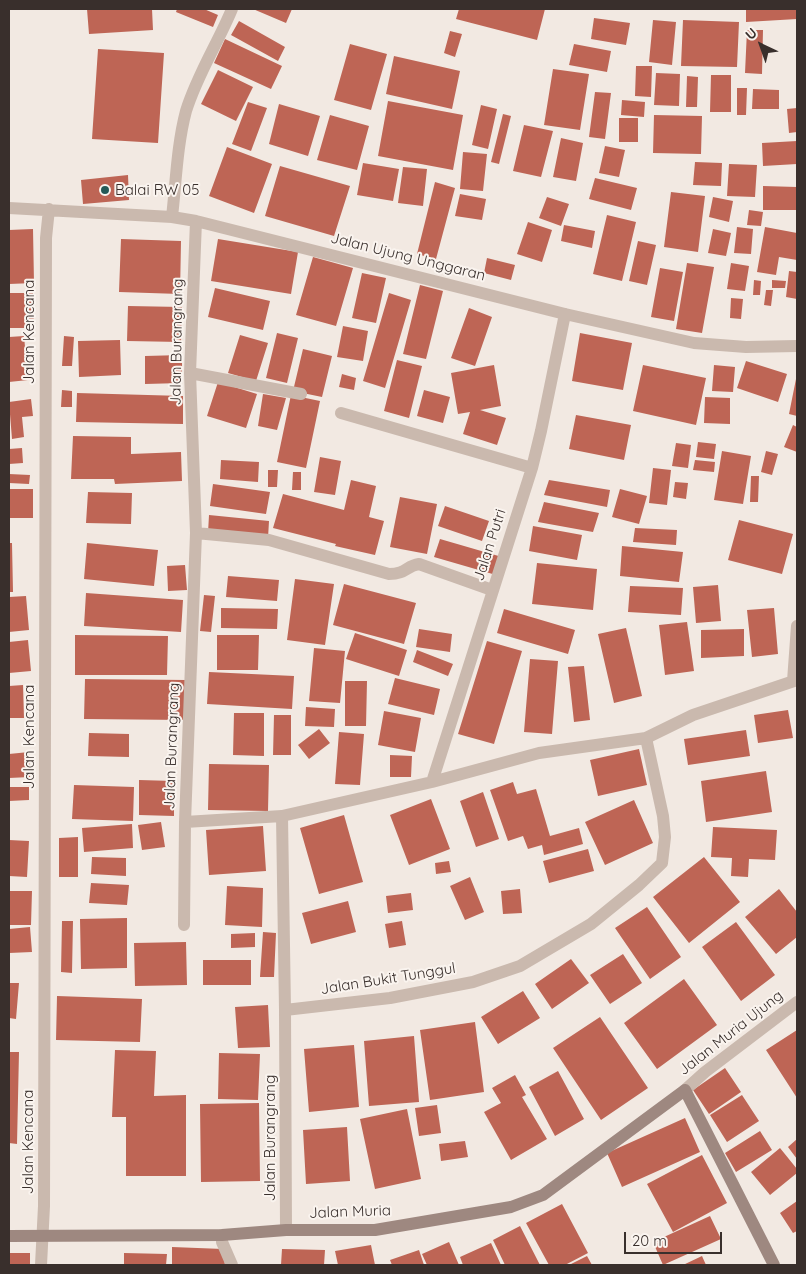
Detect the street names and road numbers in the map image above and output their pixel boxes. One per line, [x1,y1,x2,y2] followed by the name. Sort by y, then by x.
[329,229,487,285] street label: Jalan Ujung Unggaran
[167,279,187,405] street label: Jalan Burangrang
[20,280,38,384] street label: Jalan Kencana
[470,507,510,583] street label: Jalan Putri
[161,682,183,810] street label: Jalan Burangrang
[20,685,38,789] street label: Jalan Kencana
[319,959,457,999] street label: Jalan Bukit Tunggul
[675,987,787,1079] street label: Jalan Muria Ujung
[261,1075,279,1201] street label: Jalan Burangrang
[19,1090,37,1194] street label: Jalan Kencana
[309,1202,391,1222] street label: Jalan Muria

